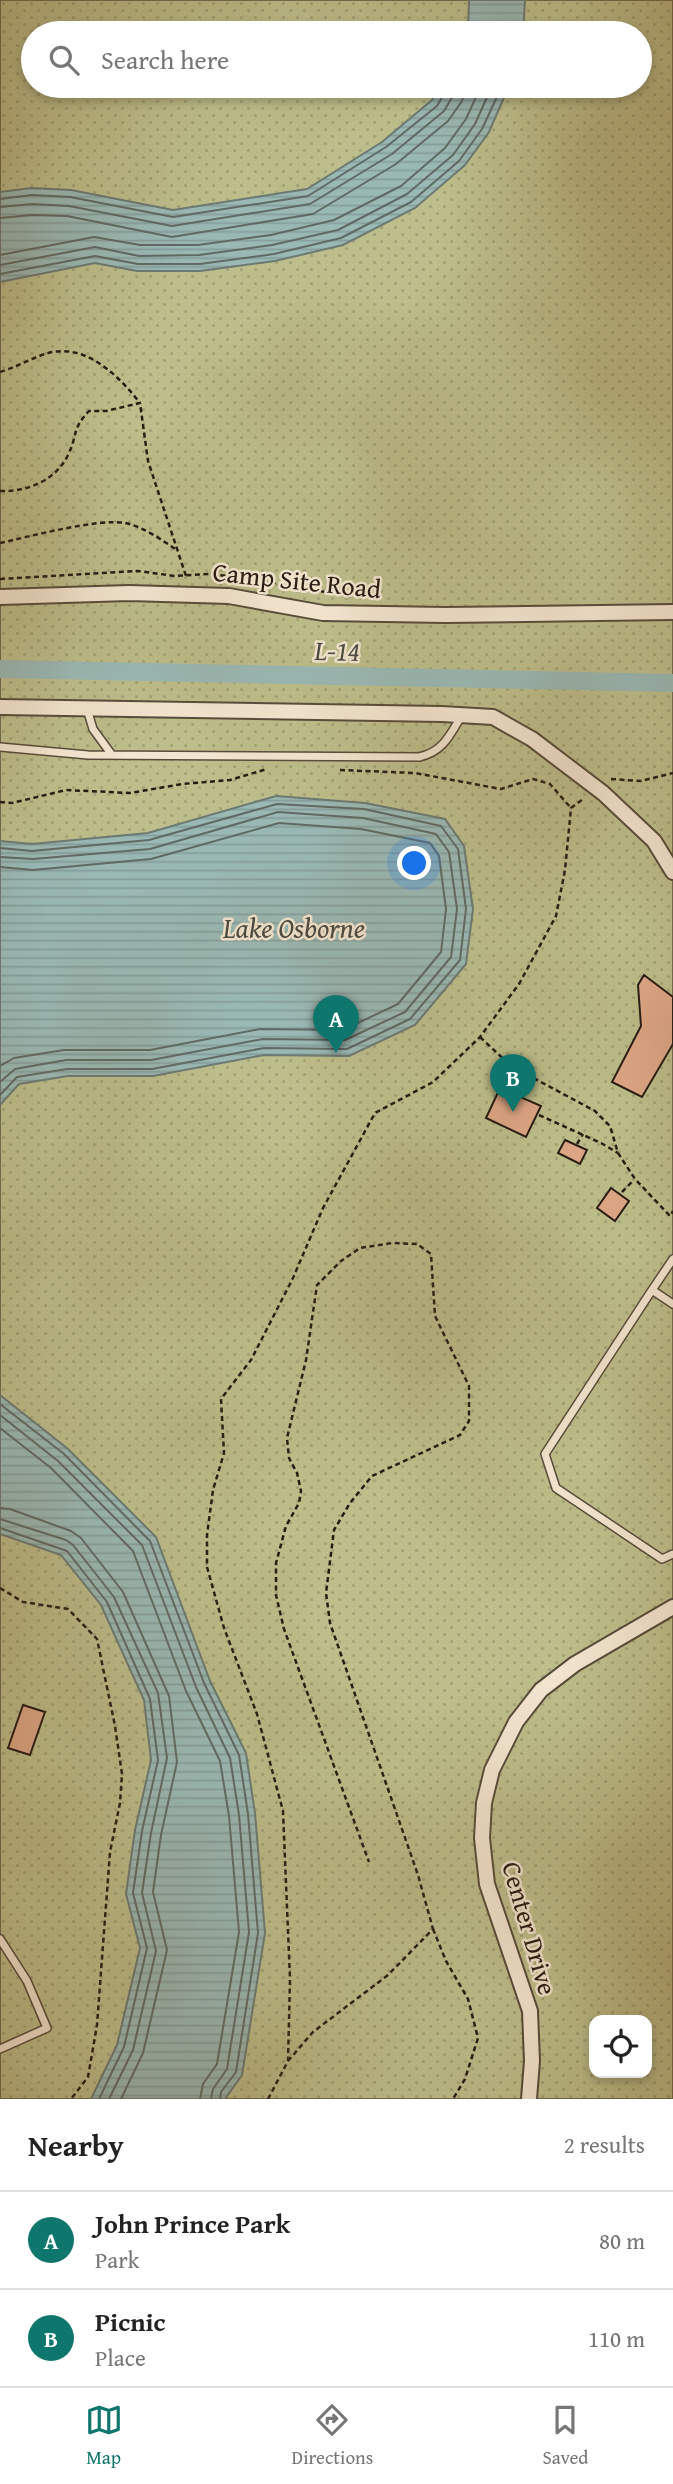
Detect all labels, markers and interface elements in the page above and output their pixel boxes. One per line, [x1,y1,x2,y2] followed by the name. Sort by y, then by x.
[21,21,652,98] search box
[101,40,229,79] text: Search here
[45,41,83,79] icon: search
[211,552,383,608] street label: Camp Site Road
[313,629,360,671] water label: L-14
[397,846,431,880] your location
[222,907,365,948] water label: Lake Osborne
[313,995,359,1053] pin: A
[490,1054,536,1112] pin: B
[492,1857,568,1999] street label: Center Drive
[589,2015,652,2078] map controls
[589,2015,652,2078] button: locate
[28,2123,124,2167] text: Nearby
[564,2128,645,2161] text: 2 results
[95,2204,290,2243] text: John Prince Park
[44,2224,58,2257] text: A
[599,2224,645,2257] text: 80 m
[95,2243,139,2276] text: Park
[95,2302,166,2341] text: Picnic
[44,2322,58,2355] text: B
[588,2322,645,2355] text: 110 m
[95,2341,146,2374] text: Place
[85,2401,123,2471] tab: Map
[292,2401,373,2471] tab: Directions
[542,2401,588,2471] tab: Saved

